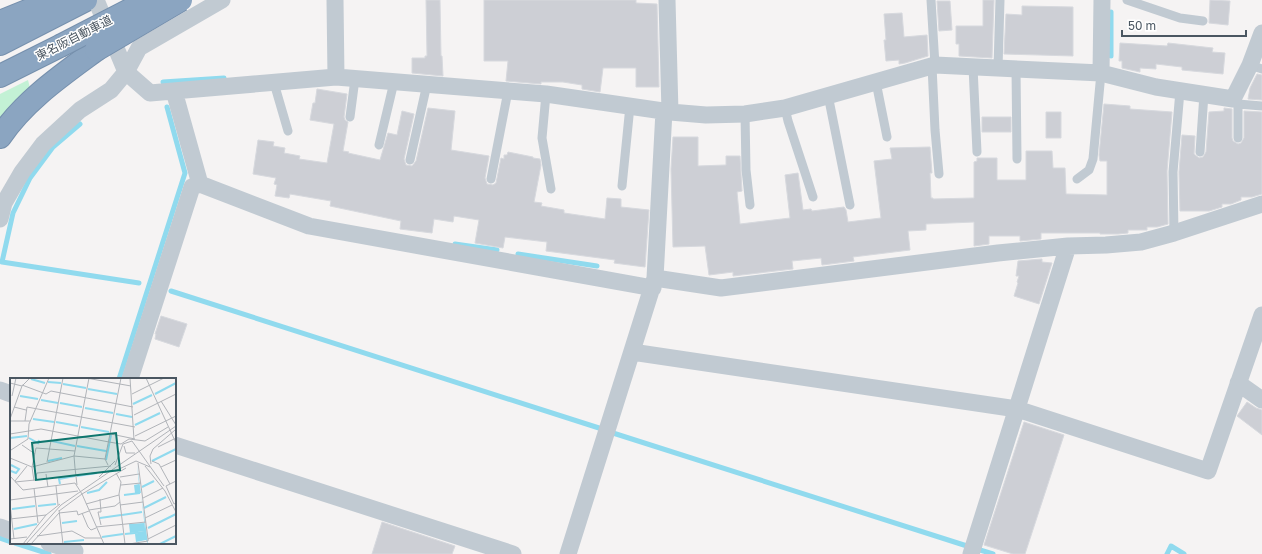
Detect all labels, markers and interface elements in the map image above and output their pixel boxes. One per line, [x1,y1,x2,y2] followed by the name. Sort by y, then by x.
[33,12,115,63] street label: 東名阪自動車道
[1122,12,1246,38] scale bar
[1128,18,1156,33] text: 50 m
[10,378,176,544] inset map

